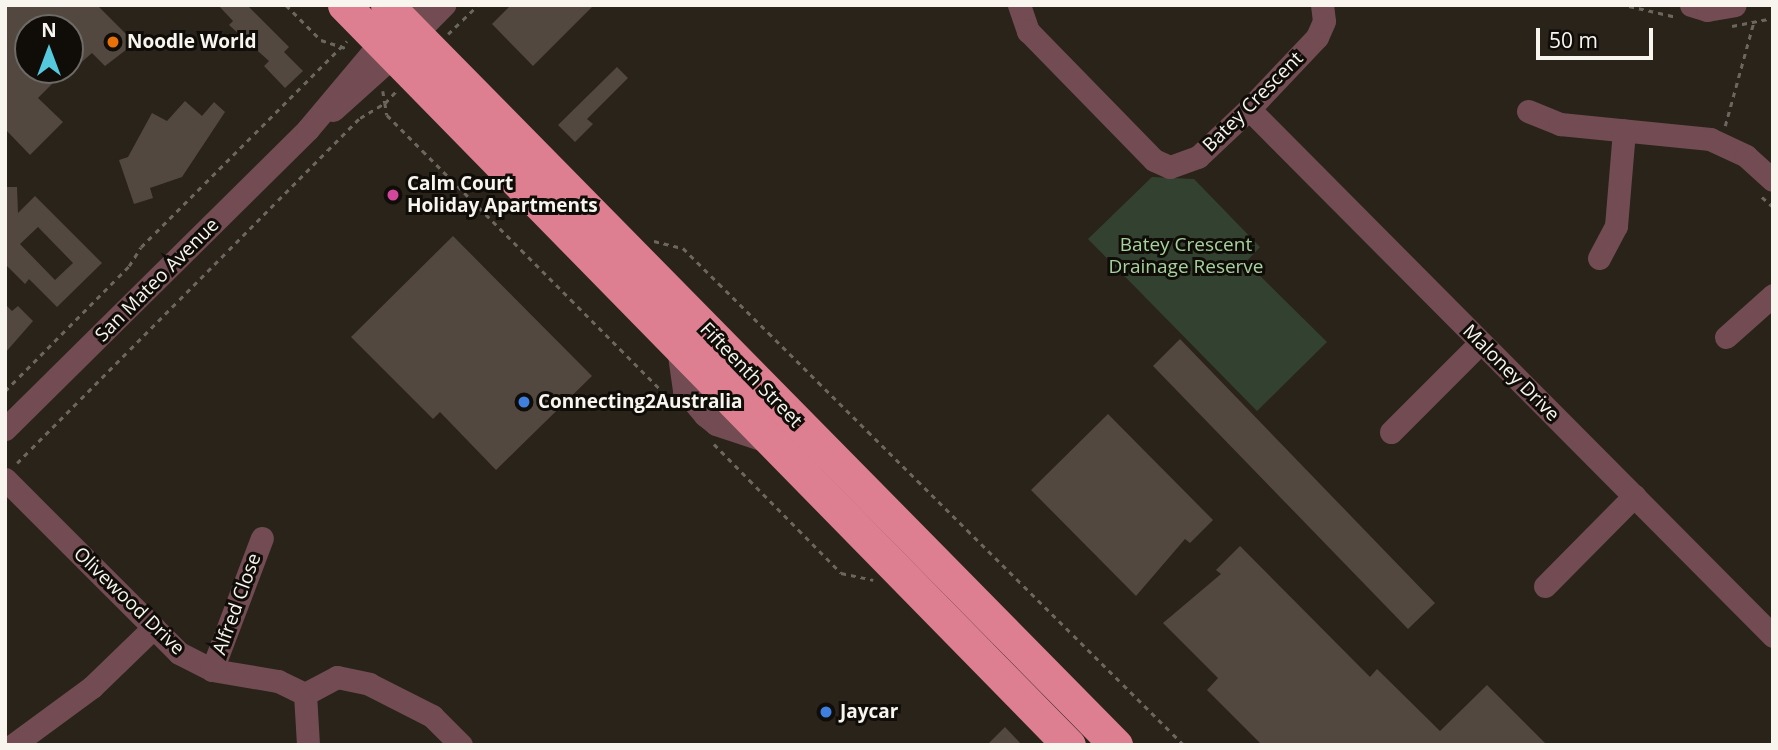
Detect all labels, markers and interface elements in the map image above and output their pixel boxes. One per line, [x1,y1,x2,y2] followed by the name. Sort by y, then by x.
[14,14,84,84] north arrow
[1540,14,1657,58] scale bar
[41,17,57,43] text: N
[1549,26,1598,54] text: 50 m
[127,31,257,53] place label: Noodle World
[105,34,121,50] marker: Noodle World
[1198,47,1308,157] street label: Batey Crescent
[407,173,598,217] place label: Calm Court Holiday Apartments
[385,187,401,203] marker: Calm Court Holiday Apartments
[91,214,223,346] street label: San Mateo Avenue
[1108,234,1264,278] park label: Batey Crescent Drainage Reserve
[695,318,807,432] street label: Fifteenth Street
[1458,320,1564,426] street label: Maloney Drive
[538,391,742,413] place label: Connecting2Australia
[516,394,532,410] marker: Connecting2Australia
[69,542,189,660] street label: Olivewood Drive
[208,550,266,658] street label: Alfred Close
[840,701,898,723] place label: Jaycar
[818,704,834,720] marker: Jaycar

